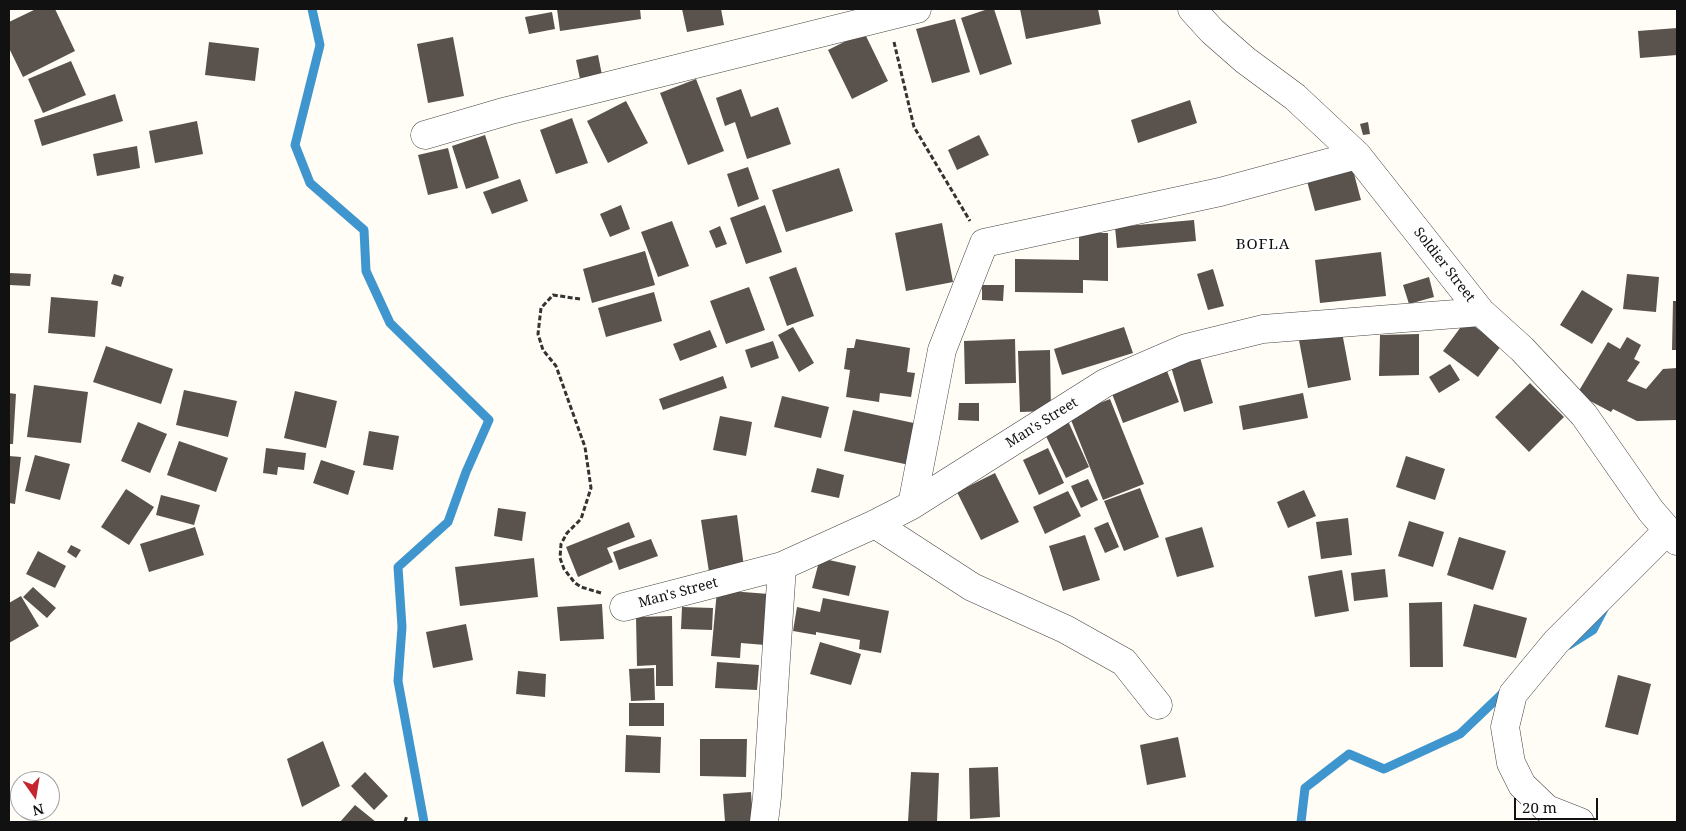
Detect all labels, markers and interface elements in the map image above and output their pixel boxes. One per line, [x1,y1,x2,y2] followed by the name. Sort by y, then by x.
[1410,224,1478,306] street label: Soldier Street
[1235,236,1291,254] district label: BOFLA
[1003,394,1081,452] street label: Man's Street
[636,574,720,612] street label: Man's Street
[10,771,60,821] north arrow
[1516,788,1600,820] scale bar
[1522,797,1557,817] text: 20 m
[31,800,46,821] text: N

